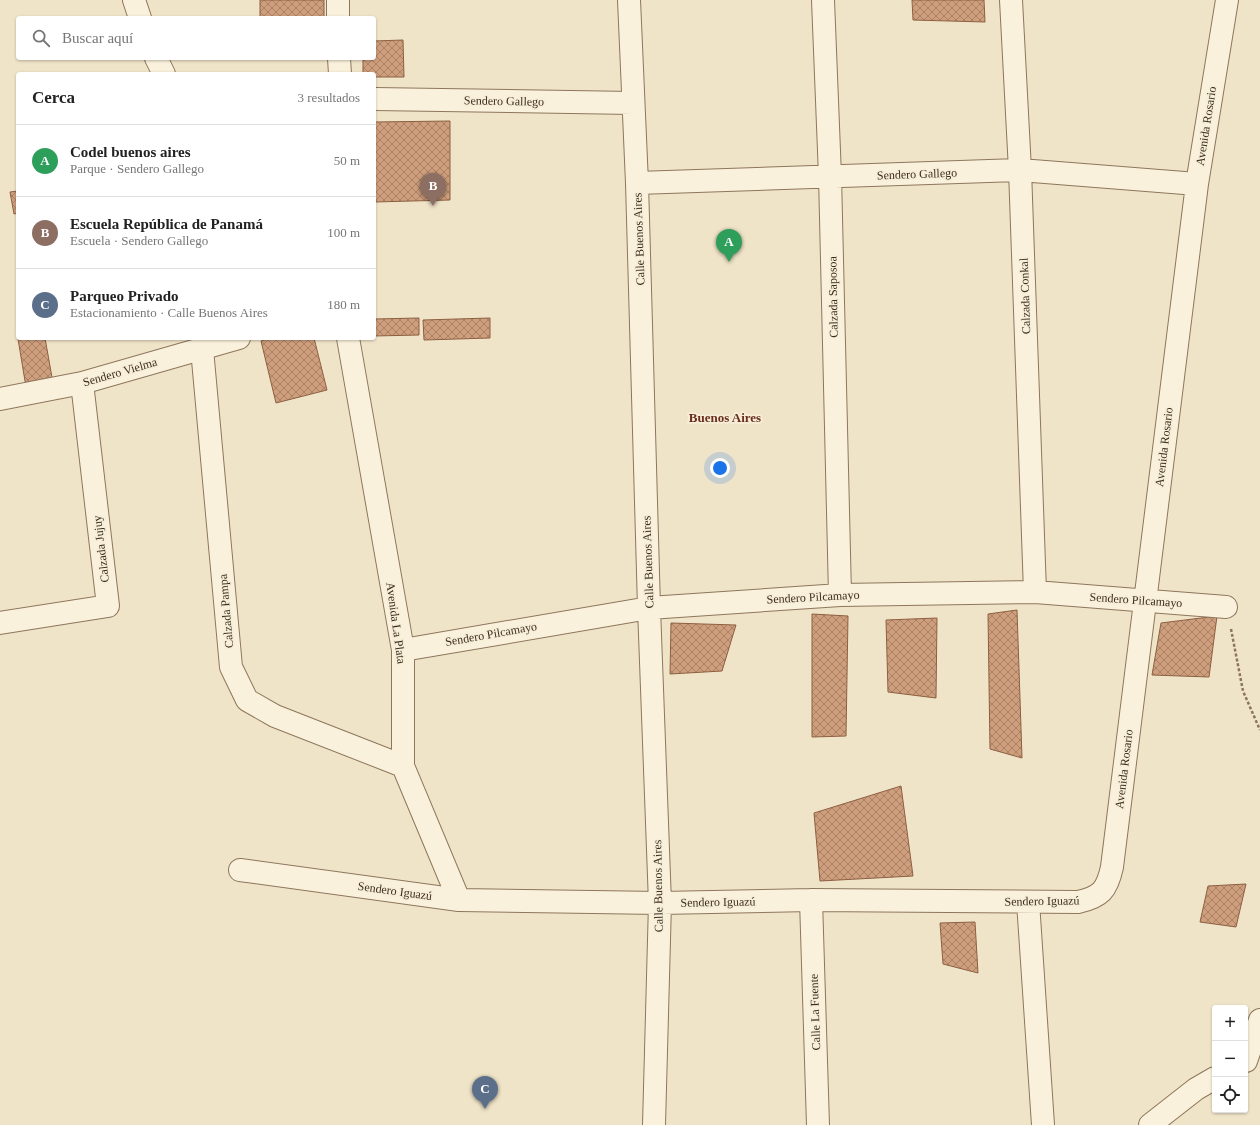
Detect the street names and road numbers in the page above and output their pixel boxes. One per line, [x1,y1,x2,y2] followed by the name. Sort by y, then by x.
[1193,85,1219,167] street label: Avenida Rosario
[464,93,544,109] street label: Sendero Gallego
[877,166,957,182] street label: Sendero Gallego
[630,192,648,286] street label: Calle Buenos Aires
[825,255,841,338] street label: Calzada Saposoa
[1017,257,1033,334] street label: Calzada Conkal
[81,355,159,389] street label: Sendero Vielma
[1152,406,1176,488] street label: Avenida Rosario
[90,515,112,583] street label: Calzada Jujuy
[639,515,657,609] street label: Calle Buenos Aires
[216,573,236,649] street label: Calzada Pampa
[383,581,409,665] street label: Avenida La Plata
[766,588,860,606] street label: Sendero Pilcamayo
[1089,590,1183,610] street label: Sendero Pilcamayo
[444,619,538,649] street label: Sendero Pilcamayo
[1112,728,1136,810] street label: Avenida Rosario
[650,839,666,932] street label: Calle Buenos Aires
[357,879,433,903] street label: Sendero Iguazú
[1004,893,1080,909] street label: Sendero Iguazú
[680,894,756,910] street label: Sendero Iguazú
[807,973,823,1051] street label: Calle La Fuente

